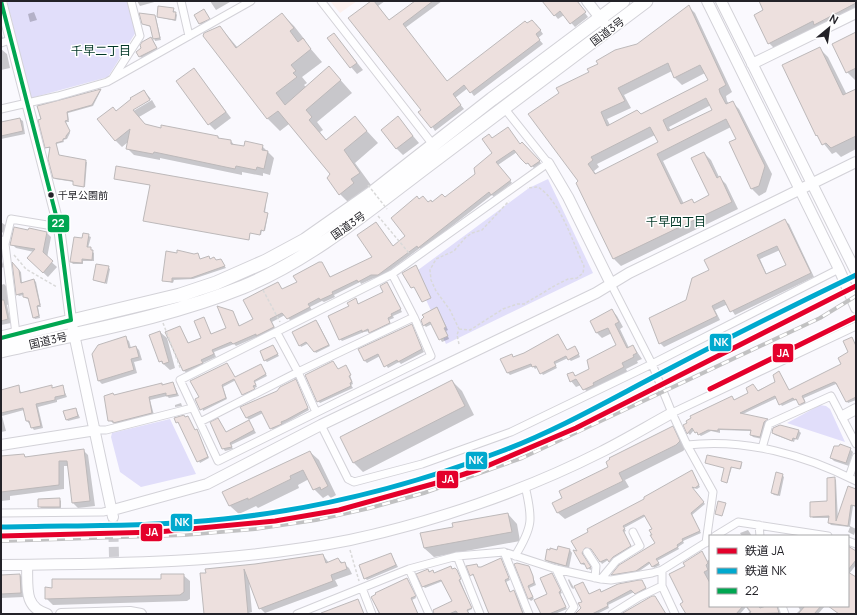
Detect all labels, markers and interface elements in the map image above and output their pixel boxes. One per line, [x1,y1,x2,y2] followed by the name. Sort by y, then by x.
[809,8,849,48] north arrow
[827,10,841,27] text: N
[587,13,627,49] street label: 国道3号
[71,42,131,59] district label: 千早二丁目
[58,188,108,202] place label: 千早公園前
[46,190,56,200] marker: 千早公園前
[328,208,368,242] street label: 国道3号
[646,213,706,230] district label: 千早四丁目
[47,214,70,233] line badge: 22
[51,215,65,230] text: 22
[27,328,69,352] street label: 国道3号
[709,333,732,352] line badge: NK
[713,334,729,349] text: NK
[772,343,794,363] line badge: JA
[777,345,790,360] text: JA
[465,451,488,470] line badge: NK
[468,452,484,467] text: NK
[436,470,459,489] line badge: JA
[442,471,455,486] text: JA
[170,513,193,532] line badge: NK
[174,514,190,529] text: NK
[140,523,163,542] line badge: JA
[146,524,159,539] text: JA
[709,535,849,607] legend
[745,542,785,559] text: 鉄道 JA
[745,562,788,579] text: 鉄道 NK
[745,582,759,599] text: 22

